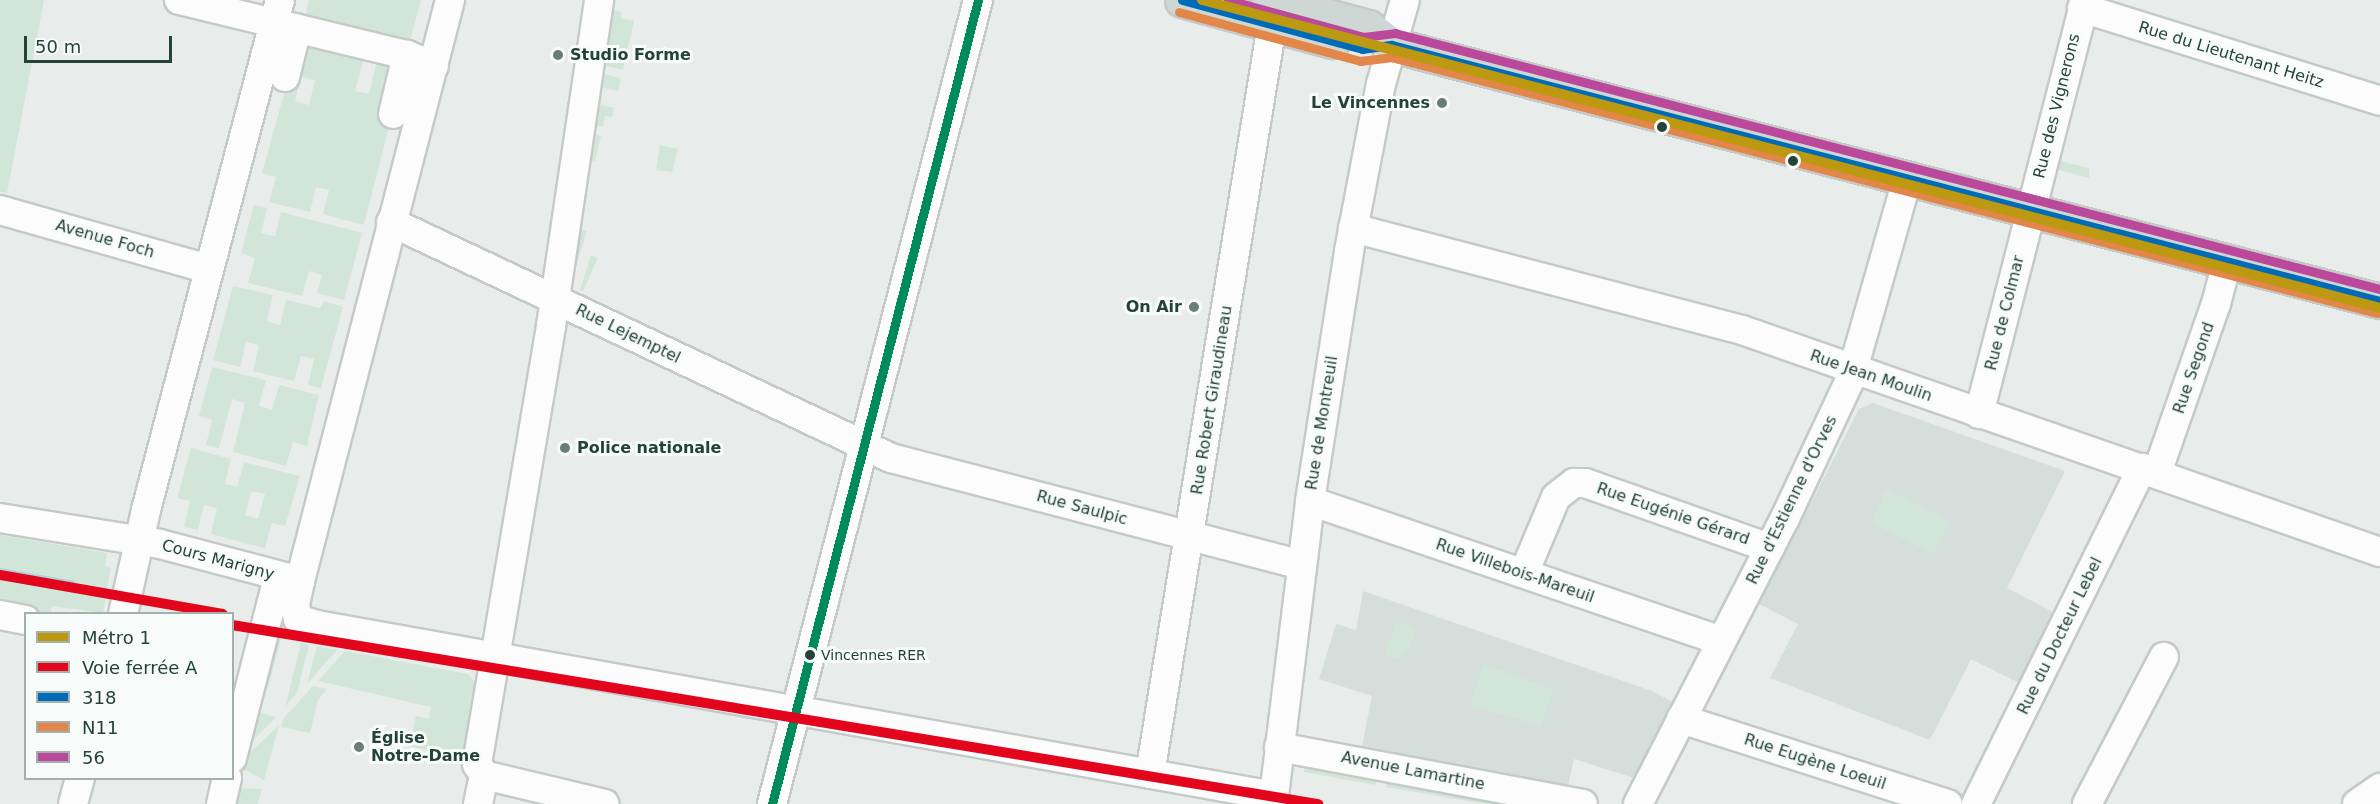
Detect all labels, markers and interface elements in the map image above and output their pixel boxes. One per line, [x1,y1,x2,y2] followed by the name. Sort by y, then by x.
[2136,18,2326,92] street label: Rue du Lieutenant Heitz
[27,24,176,62] scale bar
[2030,32,2084,180] street label: Rue des Vignerons
[35,36,81,57] text: 50 m
[570,45,691,65] place label: Studio Forme
[551,48,565,62] marker: Studio Forme
[1311,93,1430,113] place label: Le Vincennes
[1435,96,1449,110] marker: Le Vincennes
[1656,121,1668,133] unlabelled marker
[1787,155,1799,167] unlabelled marker
[53,216,157,262] street label: Avenue Foch
[1981,253,2029,373] street label: Rue de Colmar
[1126,297,1182,317] place label: On Air
[572,300,684,368] street label: Rue Lejemptel
[1187,300,1201,314] marker: On Air
[1188,304,1236,496] street label: Rue Robert Giraudineau
[2169,320,2219,416] street label: Rue Segond
[1807,346,1935,406] street label: Rue Jean Moulin
[1302,355,1342,491] street label: Rue de Montreuil
[1743,412,1841,588] street label: Rue d'Estienne d'Orves
[577,438,721,458] place label: Police nationale
[558,441,572,455] marker: Police nationale
[1594,479,1752,549] street label: Rue Eugénie Gérard
[1034,487,1130,529] street label: Rue Saulpic
[1433,535,1597,607] street label: Rue Villebois-Mareuil
[160,536,276,584] street label: Cours Marigny
[2014,554,2106,718] street label: Rue du Docteur Lebel
[24,612,234,780] legend
[82,627,151,648] text: Métro 1
[821,647,926,663] place label: Vincennes RER
[804,649,816,661] marker: Vincennes RER
[82,657,197,678] text: Voie ferrée A
[82,687,116,708] text: 318
[82,717,118,738] text: N11
[371,728,480,766] place label: Église Notre-Dame
[1742,730,1888,794] street label: Rue Eugène Loeuil
[352,740,366,754] marker: Église Notre-Dame
[82,747,105,768] text: 56
[1340,748,1486,794] street label: Avenue Lamartine

